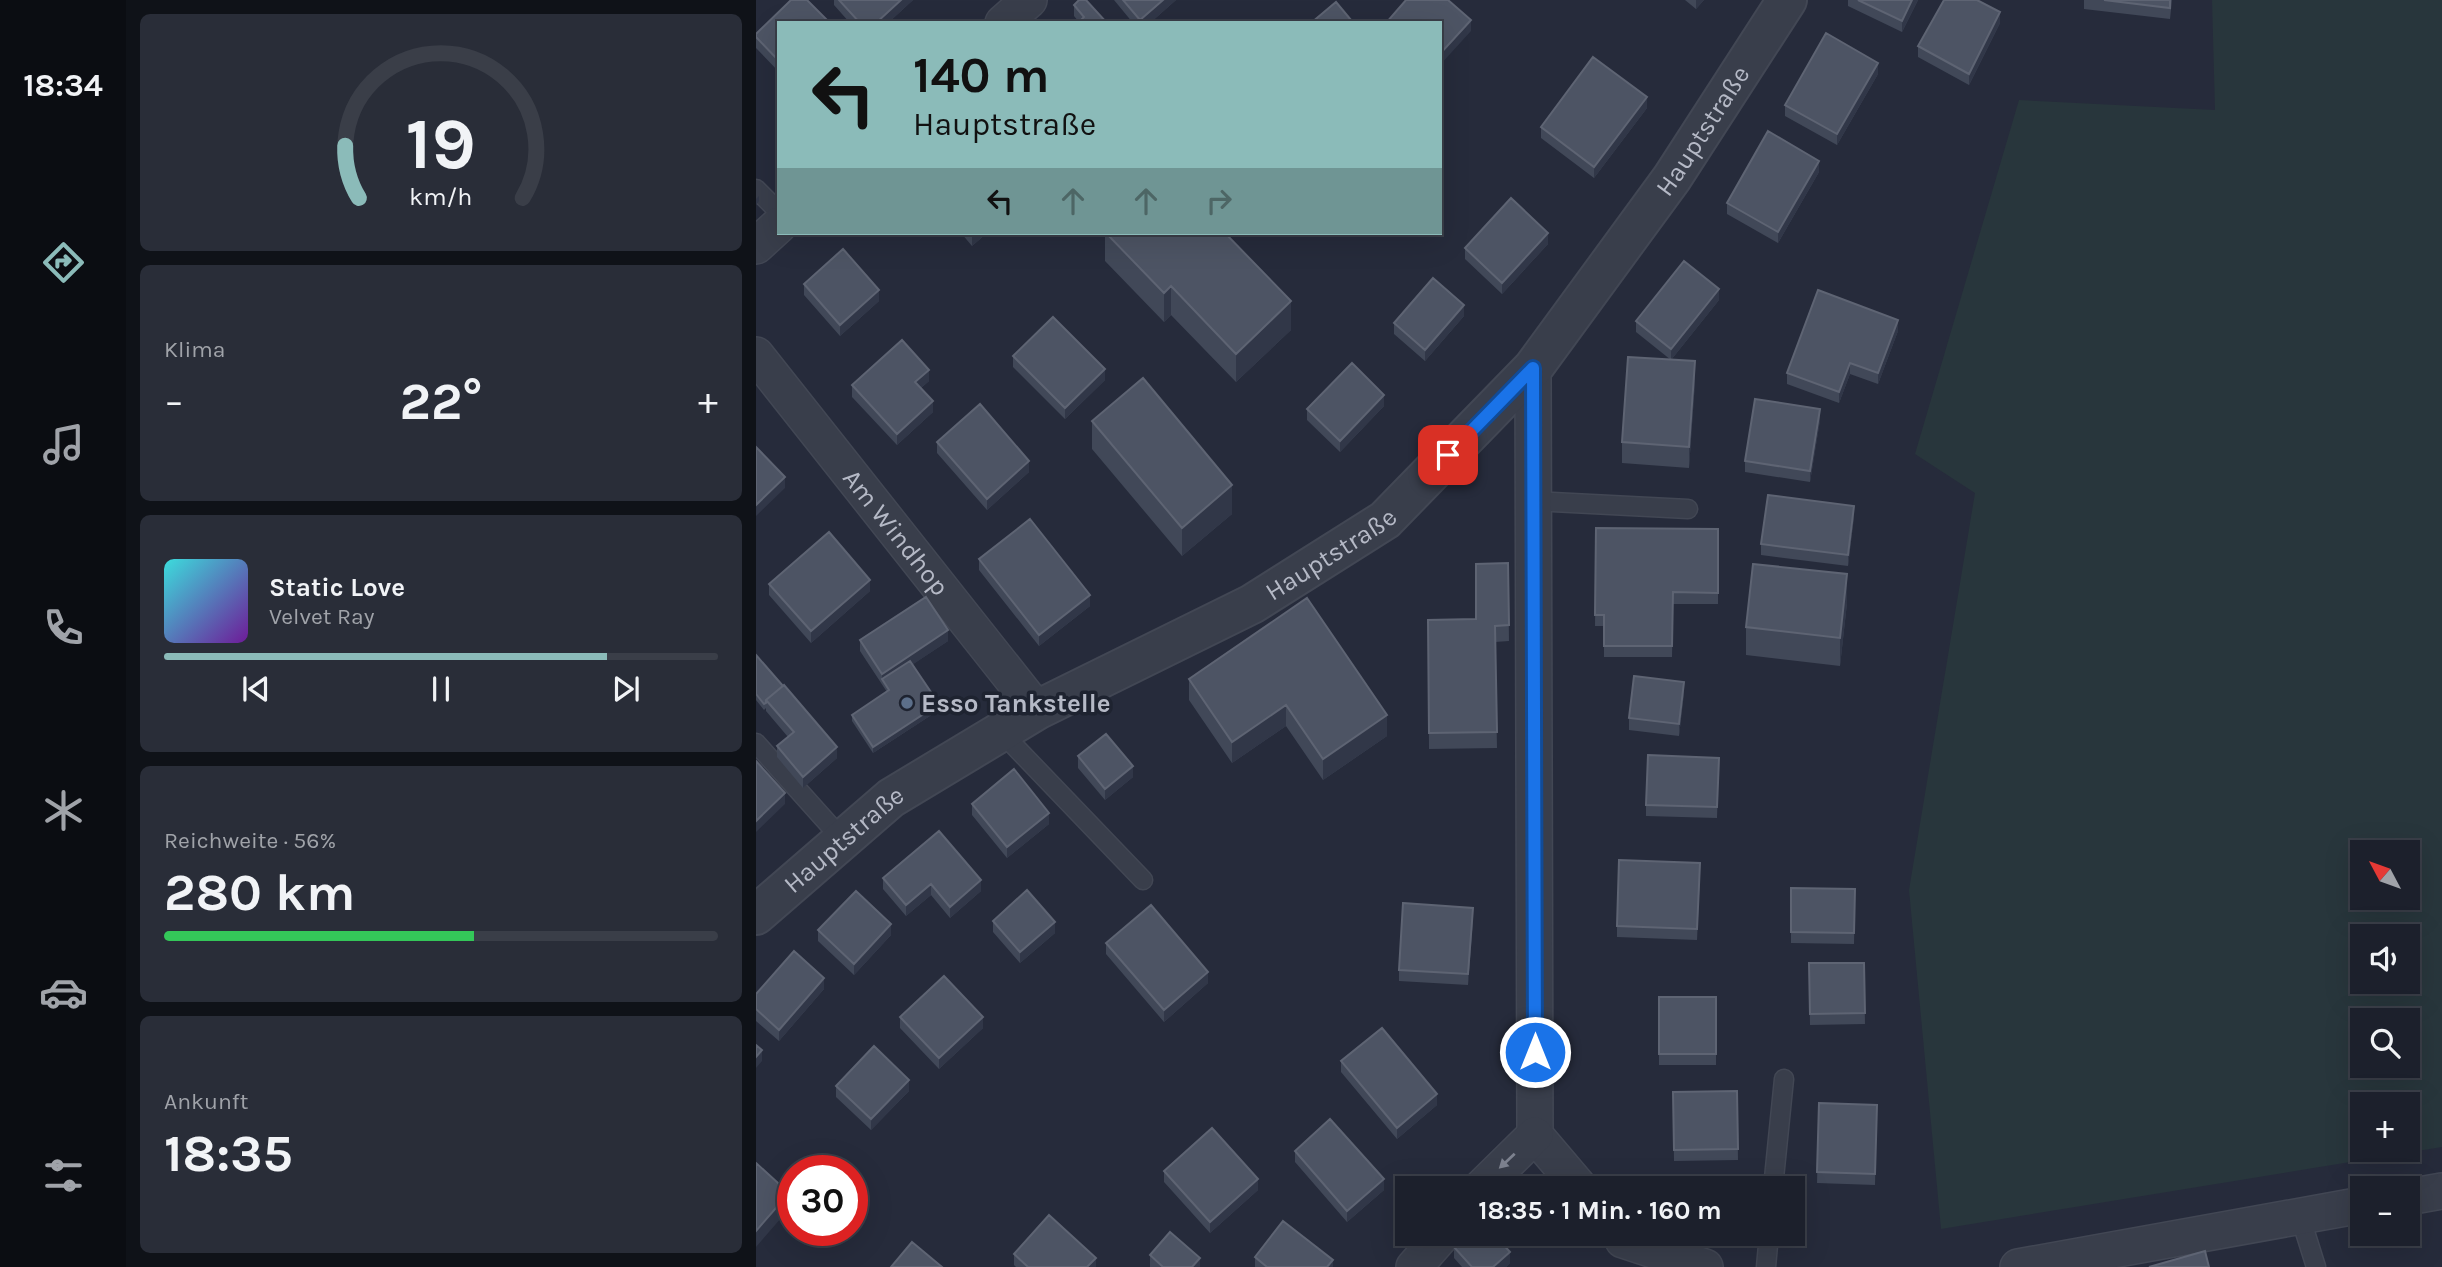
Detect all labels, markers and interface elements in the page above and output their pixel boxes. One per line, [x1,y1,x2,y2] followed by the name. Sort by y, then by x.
[913,47,1050,104] text: 140 m
[798,49,889,140] icon: left
[1649,60,1756,202] street label: Hauptstraße
[23,67,103,104] text: 18:34
[406,102,476,187] text: 19
[913,106,1096,143] text: Hauptstraße
[409,182,473,211] text: km/h
[981,182,1019,220] icon: left
[1054,182,1092,220] icon: ahead
[1127,182,1165,220] icon: ahead
[1200,182,1238,220] icon: right
[39,238,88,287] icon: directions
[164,336,225,363] text: Klima
[399,371,483,432] text: 22°
[164,379,184,424] text: −
[698,379,718,424] text: +
[39,420,88,469] icon: music
[1418,425,1478,485] pin
[1429,436,1467,474] icon: arrive
[836,463,955,602] street label: Am Windhop
[1260,502,1404,608] street label: Hauptstraße
[269,572,405,603] text: Static Love
[39,603,88,652] icon: phone
[269,603,374,630] text: Velvet Ray
[237,670,275,708] icon: previous
[422,670,460,708] icon: pause
[607,670,645,708] icon: next
[921,688,1110,719] place label: Esso Tankstelle
[899,695,915,711] marker: Esso Tankstelle
[778,779,909,900] street label: Hauptstraße
[39,786,88,835] icon: climate
[164,827,336,854] text: Reichweite · 56%
[2350,840,2420,910] north arrow
[2350,840,2420,1246] map controls
[164,862,355,923] text: 280 km
[2350,924,2420,994] button: sound
[39,968,88,1017] icon: car
[2350,1008,2420,1078] button: search
[1498,1015,1572,1089] position arrow
[164,1088,248,1115] text: Ankunft
[2350,1092,2420,1162] button: +
[164,1123,293,1184] text: 18:35
[39,1151,88,1200] icon: filters
[1499,1152,1516,1168] one-way arrow
[777,1155,868,1246] speed limit sign: 30
[2350,1176,2420,1246] button: −
[1478,1195,1722,1226] text: 18:35 · 1 Min. · 160 m

